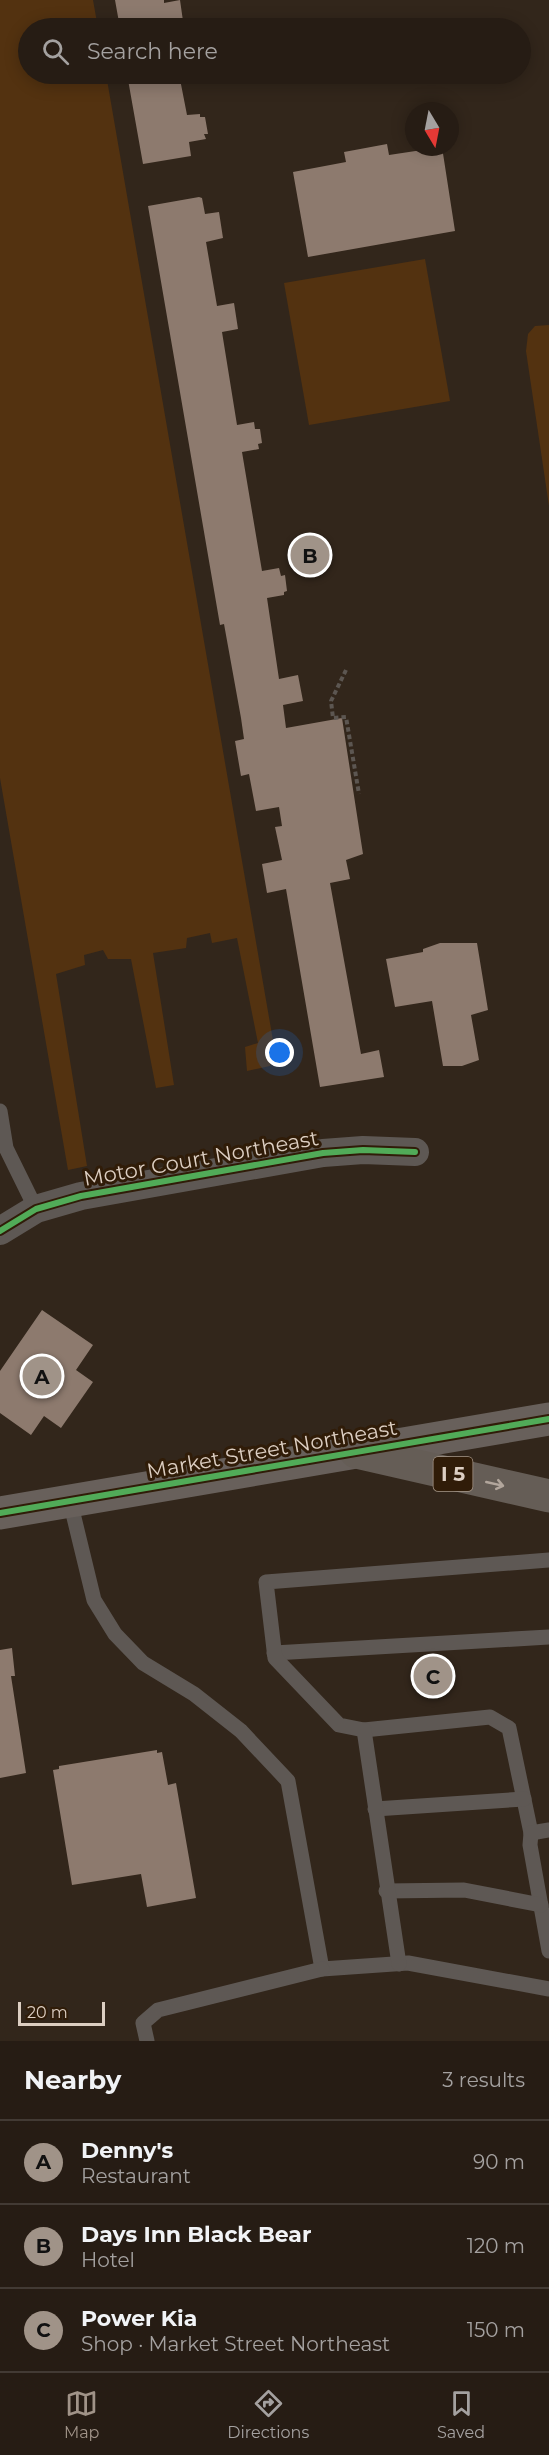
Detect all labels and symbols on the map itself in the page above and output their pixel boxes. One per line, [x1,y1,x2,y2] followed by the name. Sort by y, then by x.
[405,102,459,156] north arrow
[290,532,330,578] pin: B
[265,1038,294,1067] your location
[82,1125,320,1191] street label: Motor Court Northeast
[22,1354,62,1398] pin: A
[145,1415,399,1483] street label: Market Street Northeast
[434,1457,472,1491] road number: I 5
[485,1478,504,1490] one-way arrow
[414,1654,452,1698] pin: C
[18,1999,105,2026] scale bar

